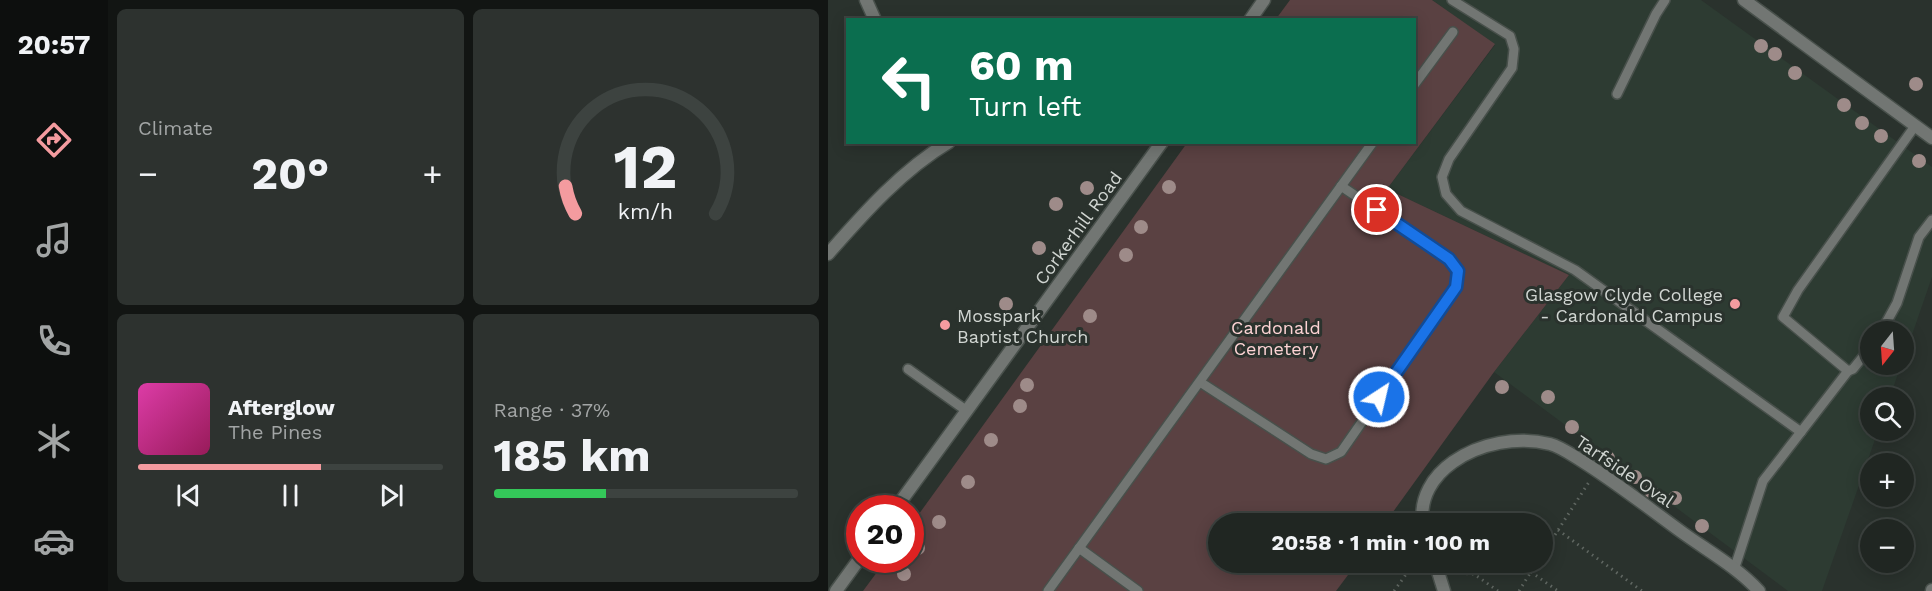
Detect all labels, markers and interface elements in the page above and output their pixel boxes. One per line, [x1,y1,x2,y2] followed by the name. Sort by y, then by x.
[18,29,90,61] text: 20:57
[969,41,1073,90] text: 60 m
[870,42,948,120] icon: left
[969,91,1081,123] text: Turn left
[138,116,213,140] text: Climate
[33,119,75,161] icon: directions
[614,130,678,203] text: 12
[251,147,329,200] text: 20°
[138,154,158,193] text: −
[423,154,442,193] text: +
[1030,167,1126,289] street label: Corkerhill Road
[1351,184,1402,235] pin
[1360,193,1393,226] icon: arrive
[618,199,673,224] text: km/h
[33,219,75,261] icon: music
[1525,284,1723,326] place label: Glasgow Clyde College - Cardonald Campus
[1728,297,1742,311] marker: Glasgow Clyde College - Cardonald Campus
[957,305,1088,347] place label: Mosspark Baptist Church
[1231,317,1321,359] park label: Cardonald Cemetery
[938,318,952,332] marker: Mosspark Baptist Church
[33,320,75,362] icon: phone
[1860,321,1914,375] north arrow
[1860,321,1914,573] map controls
[1347,365,1411,429] position arrow
[1860,387,1914,441] button: search
[228,395,335,420] text: Afterglow
[494,398,610,422] text: Range · 37%
[33,420,75,462] icon: climate
[228,420,322,444] text: The Pines
[494,429,651,482] text: 185 km
[1572,430,1679,512] street label: Tarfside Oval
[1860,453,1914,507] button: +
[172,479,205,512] icon: previous
[274,479,307,512] icon: pause
[375,479,408,512] icon: next
[846,495,924,573] speed limit sign: 20
[1860,519,1914,573] button: −
[33,520,75,562] icon: car
[1271,530,1490,555] text: 20:58 · 1 min · 100 m

